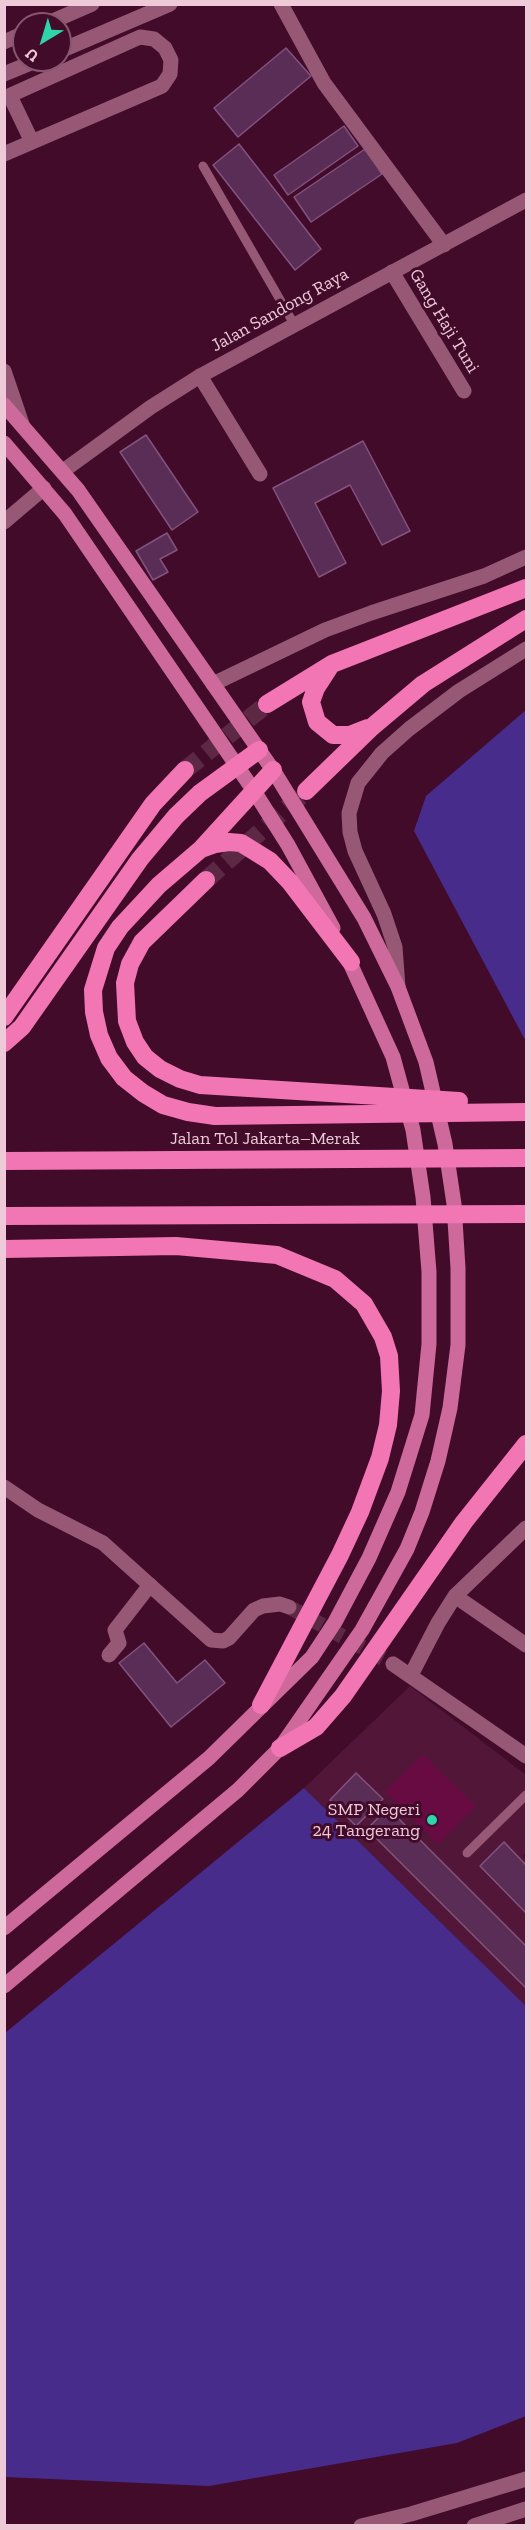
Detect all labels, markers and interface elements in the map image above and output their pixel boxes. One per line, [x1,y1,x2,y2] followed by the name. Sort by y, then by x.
[12,12,72,72] north arrow
[21,44,42,66] text: U
[208,263,352,357] street label: Jalan Sandong Raya
[404,265,484,377] street label: Gang Haji Tuni
[170,1128,360,1150] street label: Jalan Tol Jakarta–Merak
[313,1799,420,1842] place label: SMP Negeri 24 Tangerang
[425,1813,439,1827] marker: SMP Negeri 24 Tangerang

